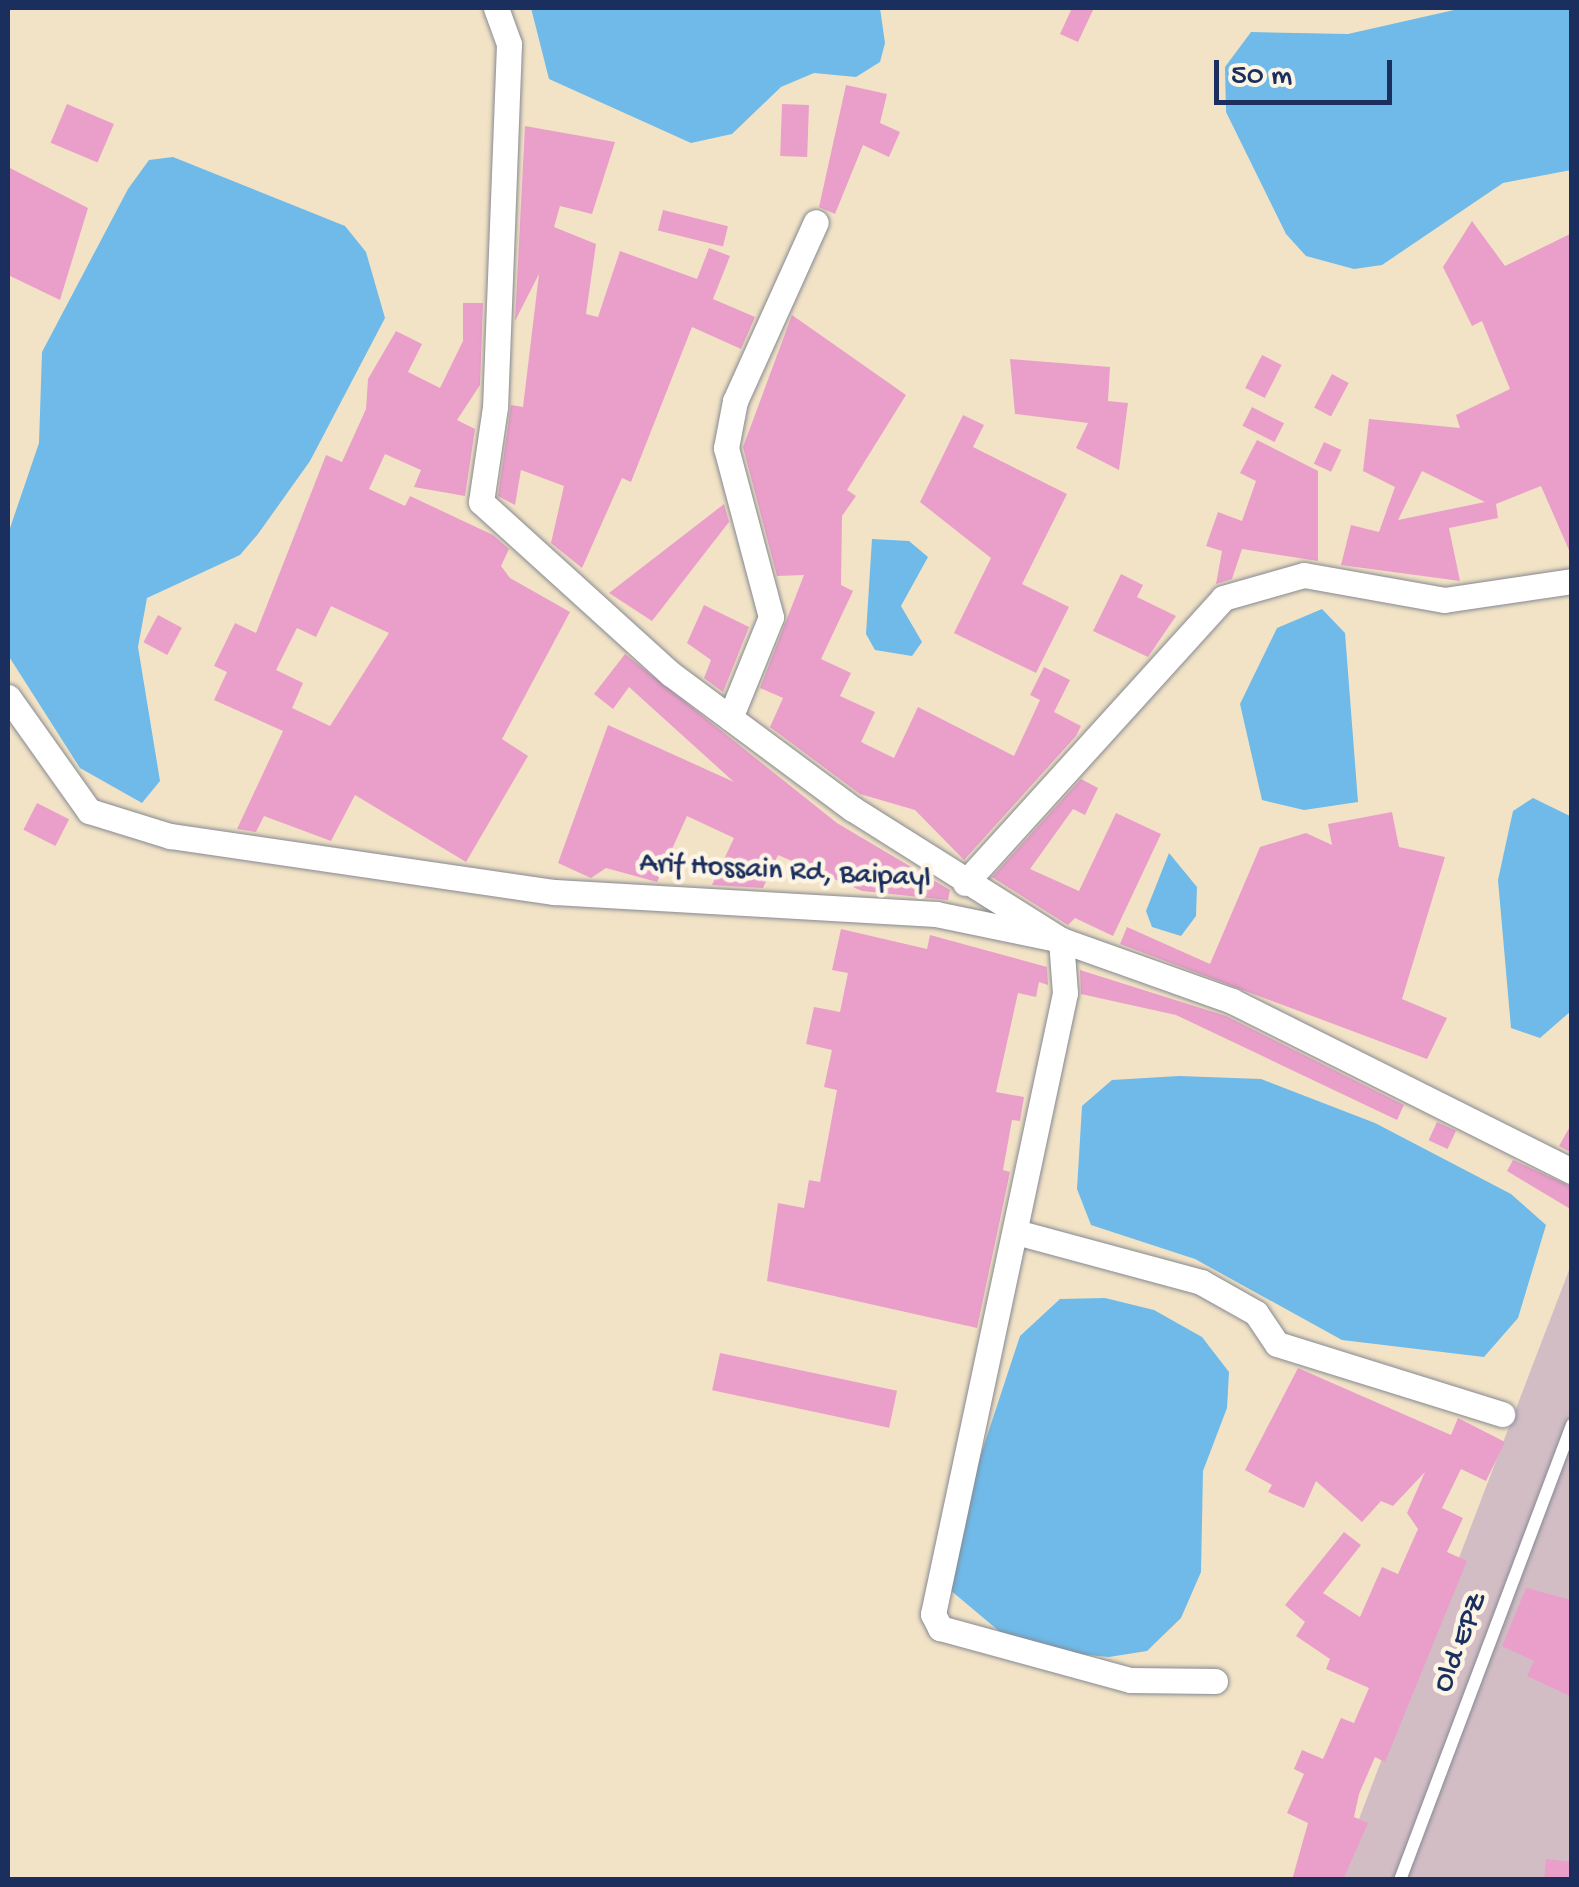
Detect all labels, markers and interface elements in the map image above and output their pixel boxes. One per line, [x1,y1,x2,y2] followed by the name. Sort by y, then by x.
[1219,40,1396,102] scale bar
[1231,60,1292,95] text: 50 m
[638,847,932,899] street label: Arif Hossain Rd, Baipayl
[1427,1588,1497,1698] street label: Old EPZ

